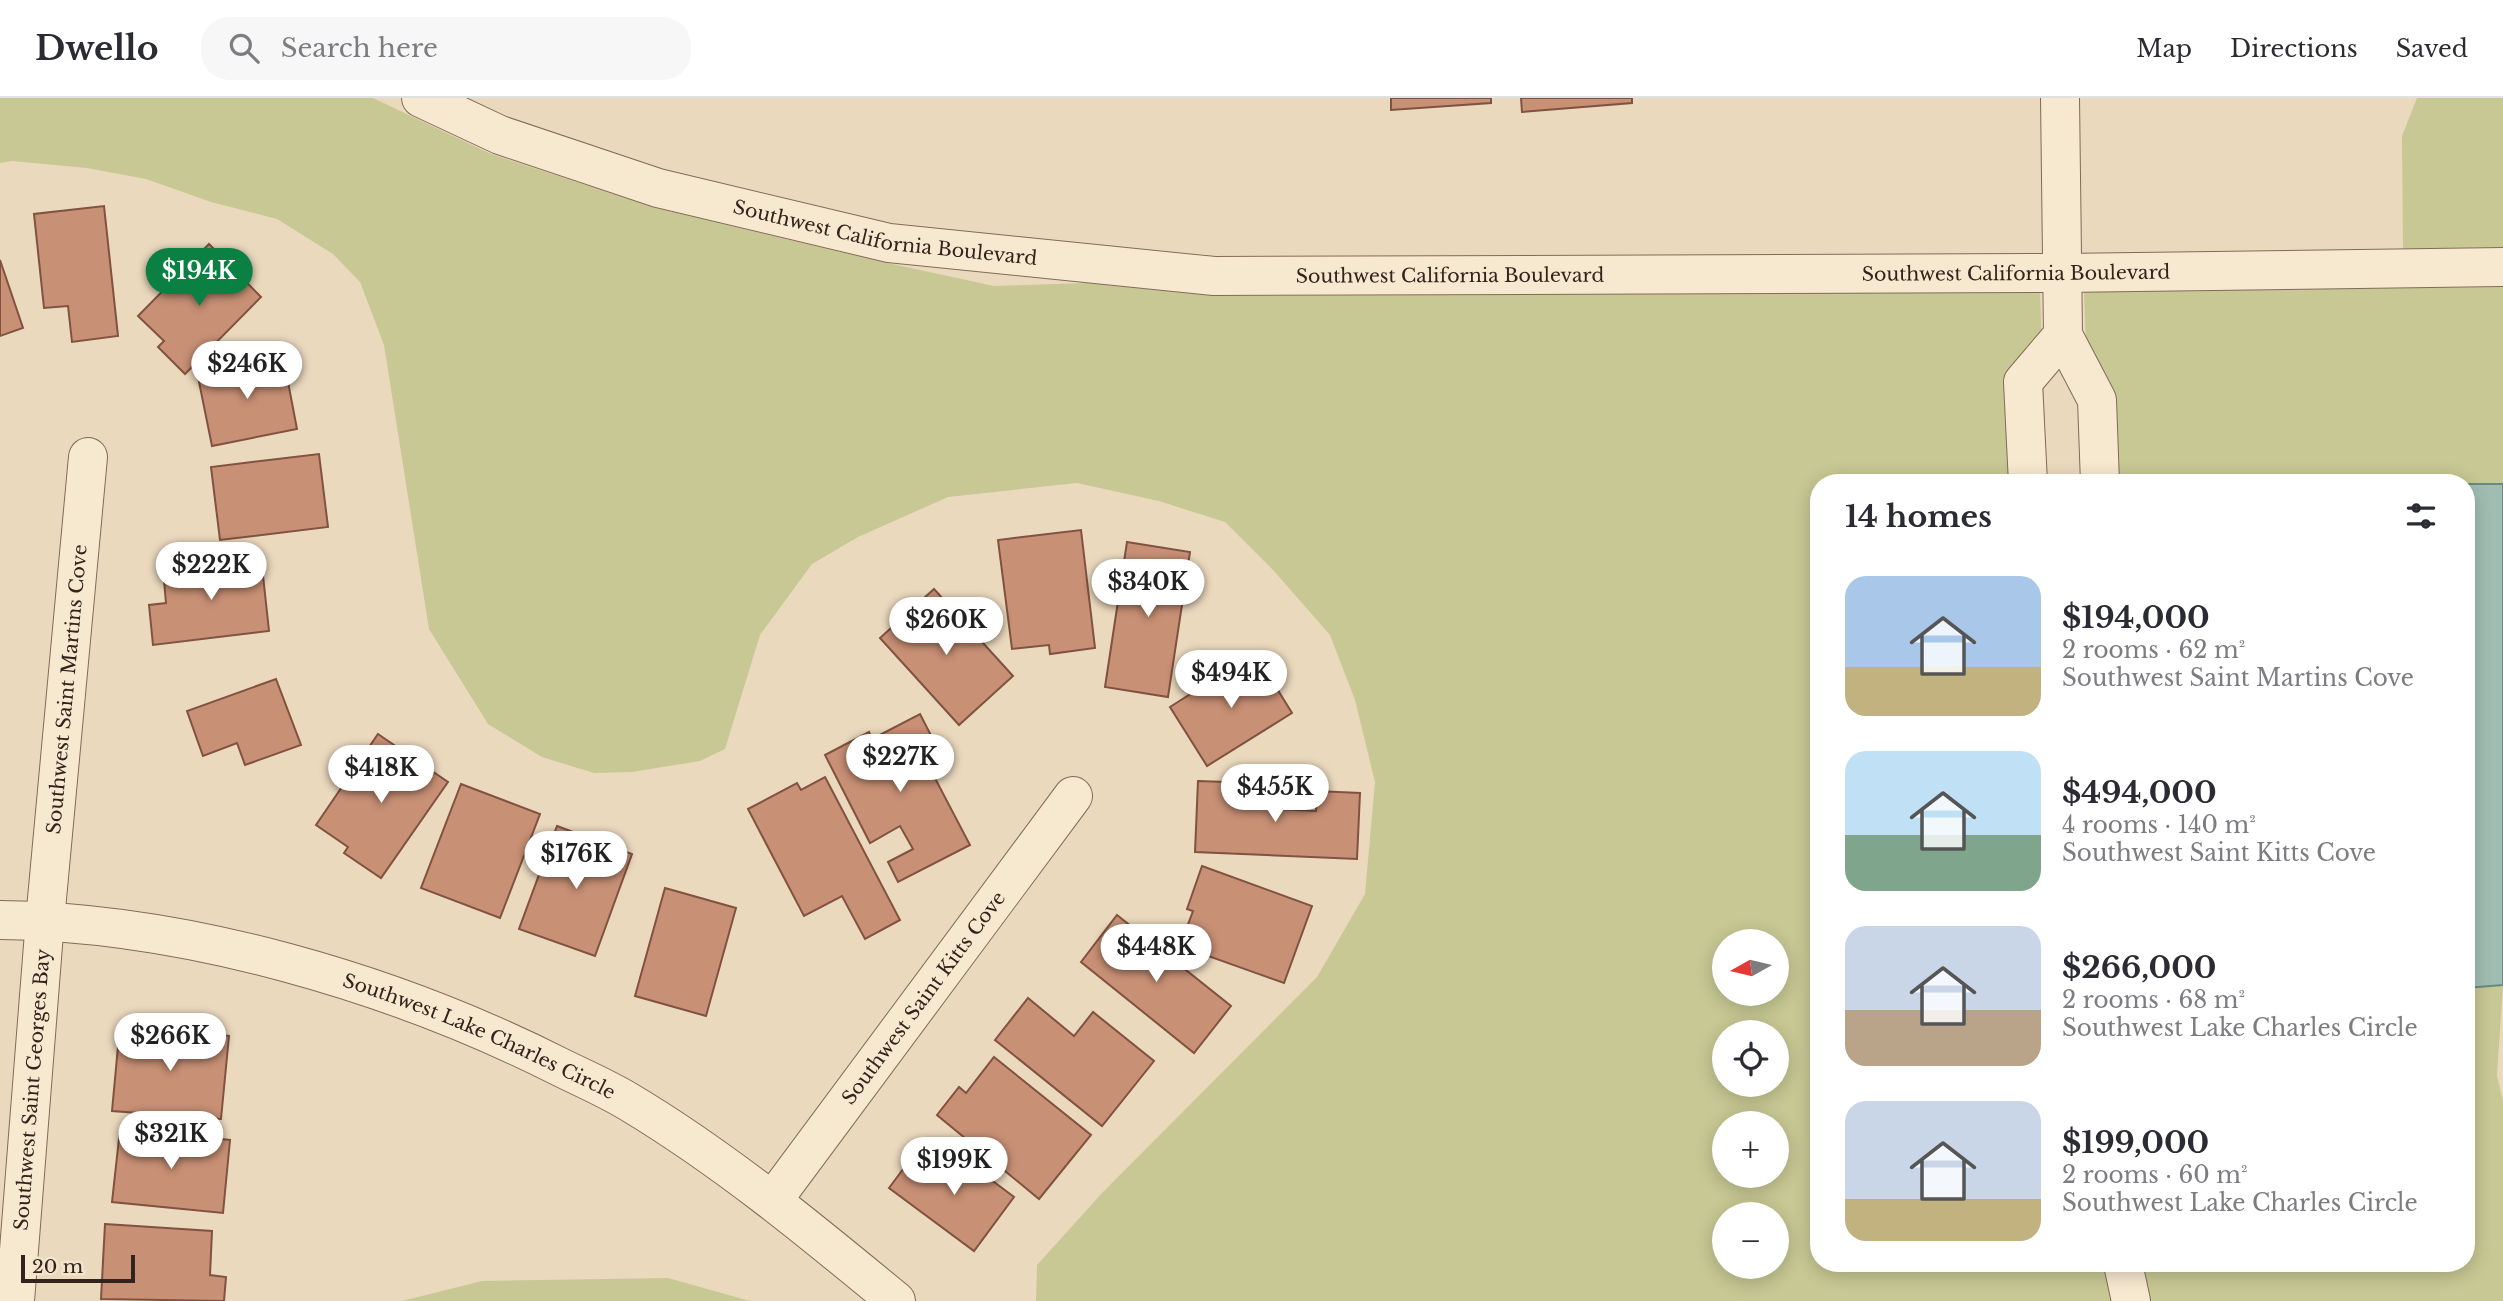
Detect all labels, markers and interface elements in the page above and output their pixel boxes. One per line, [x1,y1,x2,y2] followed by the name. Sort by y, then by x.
[201,17,691,80] search box
[35,28,159,69] text: Dwello
[225,29,263,67] icon: search
[281,32,438,64] text: Search here
[2136,34,2192,63] text: Map
[2230,34,2358,63] text: Directions
[2396,34,2468,63] text: Saved
[731,195,1038,270] street label: Southwest California Boulevard
[150,248,248,308] pin: $194K
[162,257,236,285] text: $194K
[1862,261,2171,286] street label: Southwest California Boulevard
[1296,264,1604,288] street label: Southwest California Boulevard
[198,342,296,401] pin: $246K
[207,350,287,378] text: $246K
[2402,497,2440,535] icon: filters
[1845,498,1992,535] text: 14 homes
[162,542,260,602] pin: $222K
[42,543,92,835] street label: Southwest Saint Martins Cove
[172,551,250,579] text: $222K
[1099,560,1197,619] pin: $340K
[1107,568,1189,596] text: $340K
[897,598,995,657] pin: $260K
[2062,599,2210,636] text: $194,000
[1901,604,1985,688] icon: home
[905,606,987,634] text: $260K
[2062,636,2245,664] text: 2 rooms · 62 m²
[1182,650,1280,710] pin: $494K
[1191,659,1271,687] text: $494K
[2062,664,2414,692] text: Southwest Saint Martins Cove
[851,734,949,794] pin: $227K
[862,743,938,771] text: $227K
[332,746,430,805] pin: $418K
[344,754,418,782] text: $418K
[1226,764,1324,824] pin: $455K
[1237,773,1313,801] text: $455K
[2062,774,2217,811] text: $494,000
[1901,779,1985,863] icon: home
[2062,811,2256,839] text: 4 rooms · 140 m²
[527,832,625,891] pin: $176K
[2062,839,2376,867] text: Southwest Saint Kitts Cove
[540,840,612,868] text: $176K
[837,887,1010,1109] street label: Southwest Saint Kitts Cove
[1107,924,1205,984] pin: $448K
[1712,929,1788,1006] north arrow
[1712,929,1789,1279] map controls
[1117,933,1195,961] text: $448K
[10,948,55,1231] street label: Southwest Saint Georges Bay
[2062,949,2217,986] text: $266,000
[1901,954,1985,1038] icon: home
[340,969,619,1104] street label: Southwest Lake Charles Circle
[2062,986,2245,1014] text: 2 rooms · 68 m²
[121,1014,219,1073] pin: $266K
[2062,1014,2418,1042] text: Southwest Lake Charles Circle
[1712,1020,1789,1097] button: locate
[130,1022,210,1050] text: $266K
[1712,1111,1789,1188] button: +
[122,1112,220,1171] pin: $321K
[134,1120,208,1148] text: $321K
[2062,1124,2209,1161] text: $199,000
[1901,1129,1985,1213] icon: home
[905,1138,1003,1197] pin: $199K
[917,1146,991,1174] text: $199K
[2062,1161,2248,1189] text: 2 rooms · 60 m²
[2062,1189,2418,1217] text: Southwest Lake Charles Circle
[1712,1202,1789,1279] button: −
[21,1252,135,1284] scale bar
[32,1255,83,1278] text: 20 m

